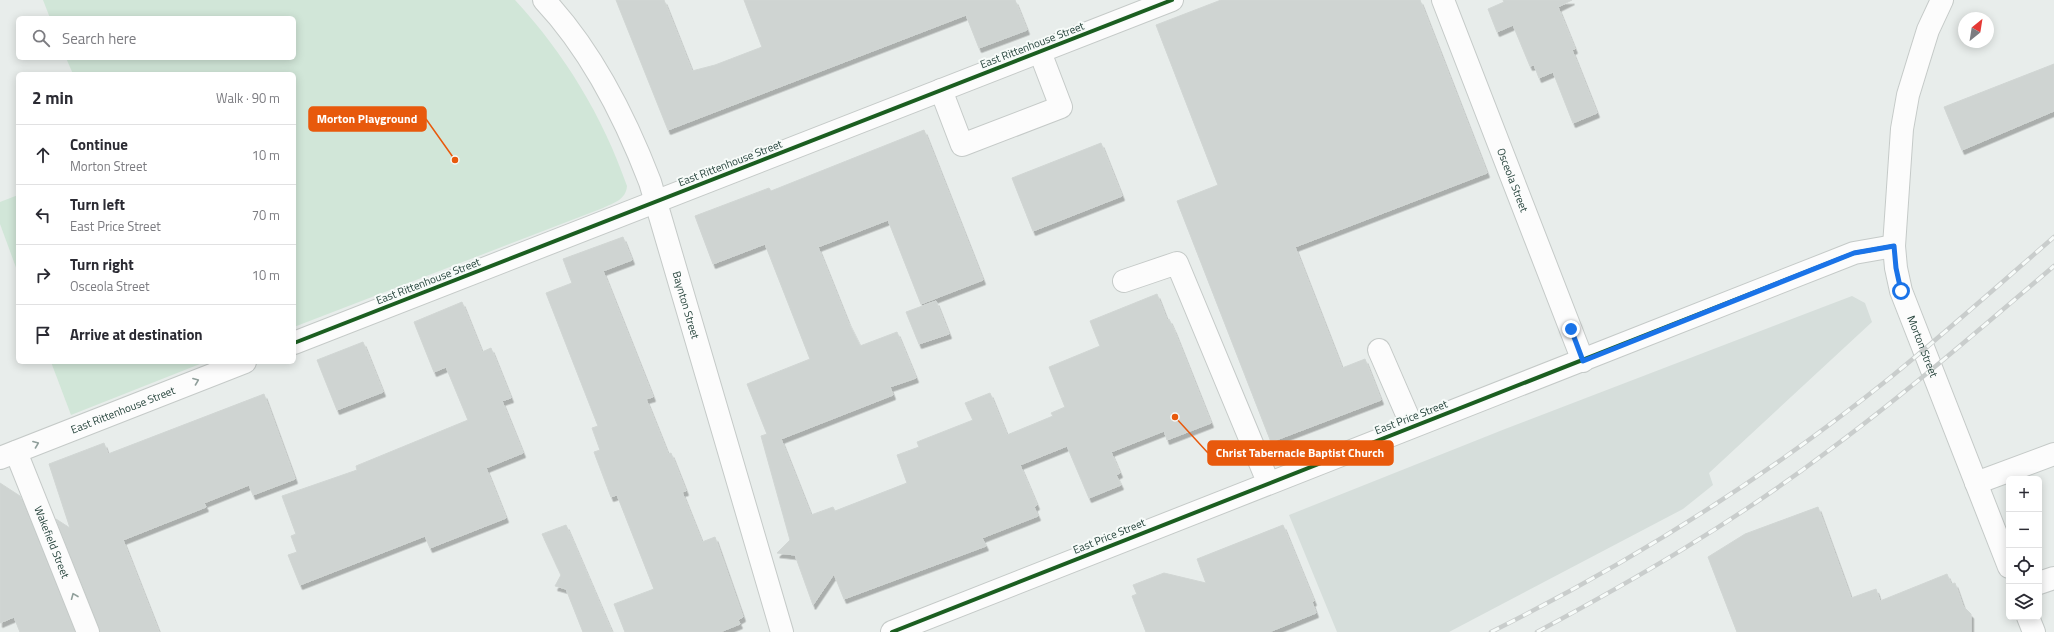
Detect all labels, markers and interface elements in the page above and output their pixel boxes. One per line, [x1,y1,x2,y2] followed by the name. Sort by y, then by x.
[1958,12,1994,48] north arrow
[16,16,296,60] search box
[978,18,1087,72] street label: East Rittenhouse Street
[30,27,52,49] icon: search
[62,27,136,50] text: Search here
[32,85,73,111] text: 2 min
[216,88,280,108] text: Walk · 90 m
[309,107,426,131] callout: Morton Playground
[317,109,417,128] text: Morton Playground
[70,133,128,156] text: Continue
[676,136,785,190] street label: East Rittenhouse Street
[32,144,54,166] icon: ahead
[252,145,280,165] text: 10 m
[1493,146,1532,214] street label: Osceola Street
[70,156,147,176] text: Morton Street
[70,193,125,216] text: Turn left
[32,204,54,226] icon: left
[252,205,280,225] text: 70 m
[70,216,161,236] text: East Price Street
[70,253,134,276] text: Turn right
[374,254,483,308] street label: East Rittenhouse Street
[32,264,54,286] icon: right
[252,265,280,285] text: 10 m
[669,269,704,341] street label: Baynton Street
[70,276,150,296] text: Osceola Street
[1892,282,1910,300] route start
[1903,313,1942,380] street label: Morton Street
[1562,320,1580,338] route end
[70,323,203,346] text: Arrive at destination
[32,324,54,346] icon: arrive
[193,378,200,386] one-way arrow
[69,382,177,437] street label: East Rittenhouse Street
[1372,396,1450,438] street label: East Price Street
[33,440,40,448] one-way arrow
[1208,441,1393,465] callout: Christ Tabernacle Baptist Church
[1216,443,1384,462] text: Christ Tabernacle Baptist Church
[2006,476,2042,620] map controls
[2006,476,2042,512] button: +
[30,503,74,581] street label: Wakefield Street
[2006,512,2042,548] button: −
[1070,514,1148,558] street label: East Price Street
[2006,548,2042,584] button: locate
[2006,584,2042,620] button: layers
[70,592,78,599] one-way arrow

